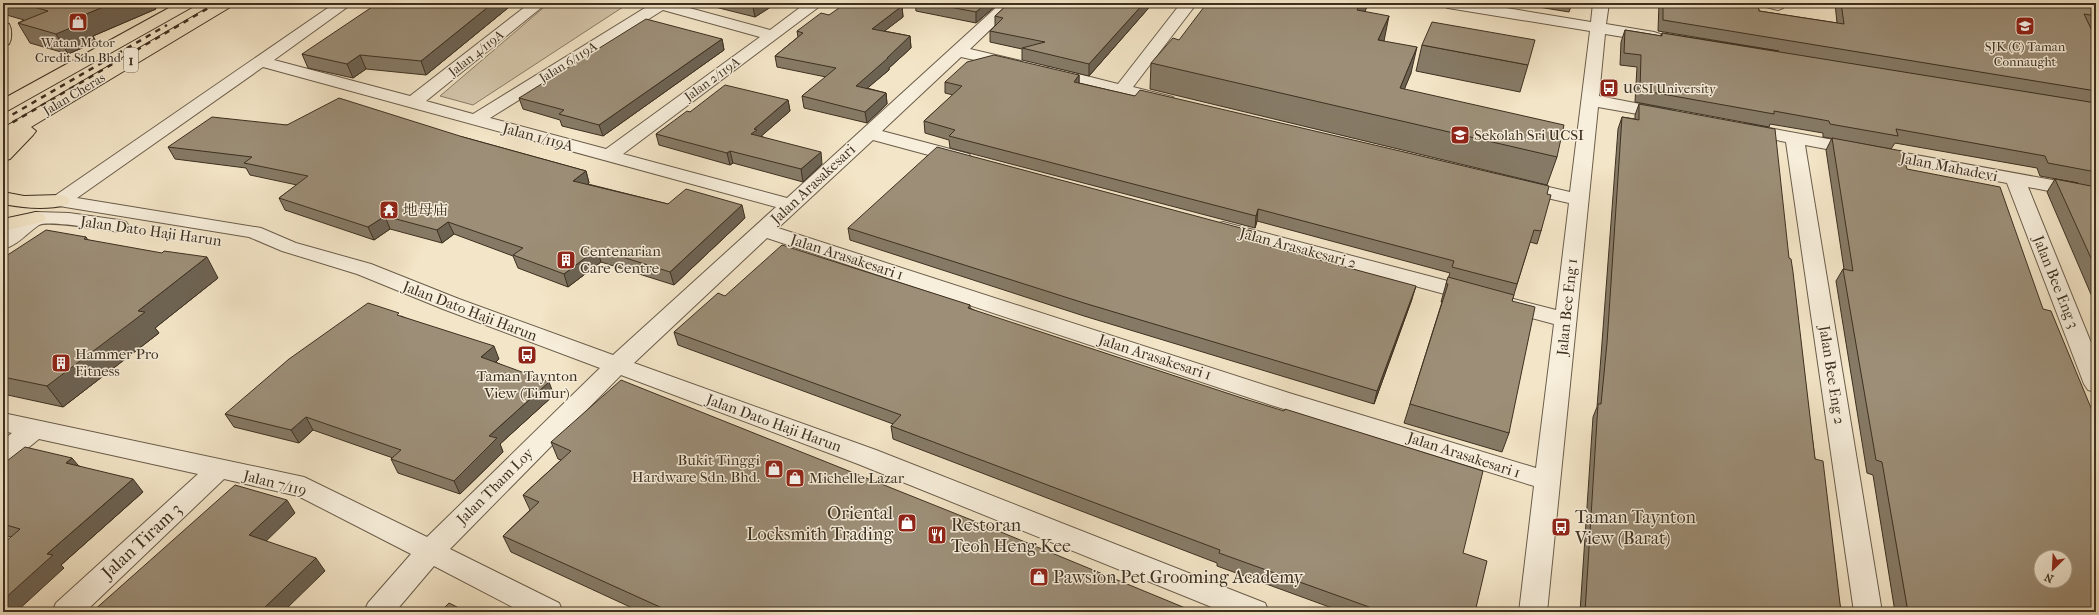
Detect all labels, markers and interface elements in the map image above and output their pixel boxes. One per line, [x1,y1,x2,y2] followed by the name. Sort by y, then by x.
[67,11,89,33] shop icon: Watan Motor Credit Sdn Bhd
[2014,15,2036,37] school or university icon: SJK (C) Taman Connaught
[445,26,507,80] street label: Jalan 4/119A
[35,35,122,65] place label: Watan Motor Credit Sdn Bhd
[535,38,600,86] street label: Jalan 6/119A
[1985,39,2066,69] place label: SJK (C) Taman Connaught
[124,48,138,72] road number: 1
[681,54,743,105] street label: Jalan 2/119A
[40,70,108,119] street label: Jalan Cheras
[1598,77,1620,99] bus stop icon: UCSI University
[1623,81,1717,96] place label: UCSI University
[500,119,576,155] street label: Jalan 1/119A
[1449,124,1471,146] school or university icon: Sekolah Sri UCSI
[1474,126,1584,144] place label: Sekolah Sri UCSI
[766,140,859,228] street label: Jalan Arasakesari
[1898,149,2000,185] street label: Jalan Mahadevi
[378,199,400,221] temple icon: 地母庙
[403,201,448,219] place label: 地母庙
[78,212,223,250] street label: Jalan Dato Haji Harun
[1237,224,1359,272] street label: Jalan Arasakesari 2
[787,230,906,284] street label: Jalan Arasakesari 1
[2029,232,2083,331] street label: Jalan Bee Eng 3
[580,242,661,277] place label: Centenarian Care Centre
[555,249,577,271] building icon: Centenarian Care Centre
[1553,258,1581,357] street label: Jalan Bee Eng 1
[399,277,540,345] street label: Jalan Dato Haji Harun
[1815,323,1849,426] street label: Jalan Bee Eng 2
[1095,330,1214,384] street label: Jalan Arasakesari 1
[516,344,538,366] bus stop icon: Taman Taynton View (Timur)
[75,345,159,380] place label: Hammer Pro Fitness
[50,352,72,374] building icon: Hammer Pro Fitness
[477,367,578,402] place label: Taman Taynton View (Timur)
[703,390,844,456] street label: Jalan Dato Haji Harun
[1404,428,1523,482] street label: Jalan Arasakesari 1
[452,443,538,529] street label: Jalan Tham Loy
[632,451,761,486] place label: Bukit Tinggi Hardware Sdn. Bhd.
[763,458,785,480] shop icon: Bukit Tinggi Hardware Sdn. Bhd.
[241,466,309,500] street label: Jalan 7/119
[784,467,806,489] shop icon: Michelle Lazar
[809,469,905,487] place label: Michelle Lazar
[96,499,186,585] street label: Jalan Tiram 3
[747,503,893,545] place label: Oriental Locksmith Trading
[1574,507,1696,549] place label: Taman Taynton View (Barat)
[896,512,918,534] shop icon: Oriental Locksmith Trading
[951,515,1071,557] place label: Restoran Teoh Heng Kee
[1550,516,1572,538] bus stop icon: Taman Taynton View (Barat)
[926,524,948,546] restaurant icon: Restoran Teoh Heng Kee
[2033,549,2073,589] north arrow
[1028,566,1050,588] shop icon: Pawsion Pet Grooming Academy
[1053,567,1305,588] place label: Pawsion Pet Grooming Academy
[2042,570,2056,585] text: N

